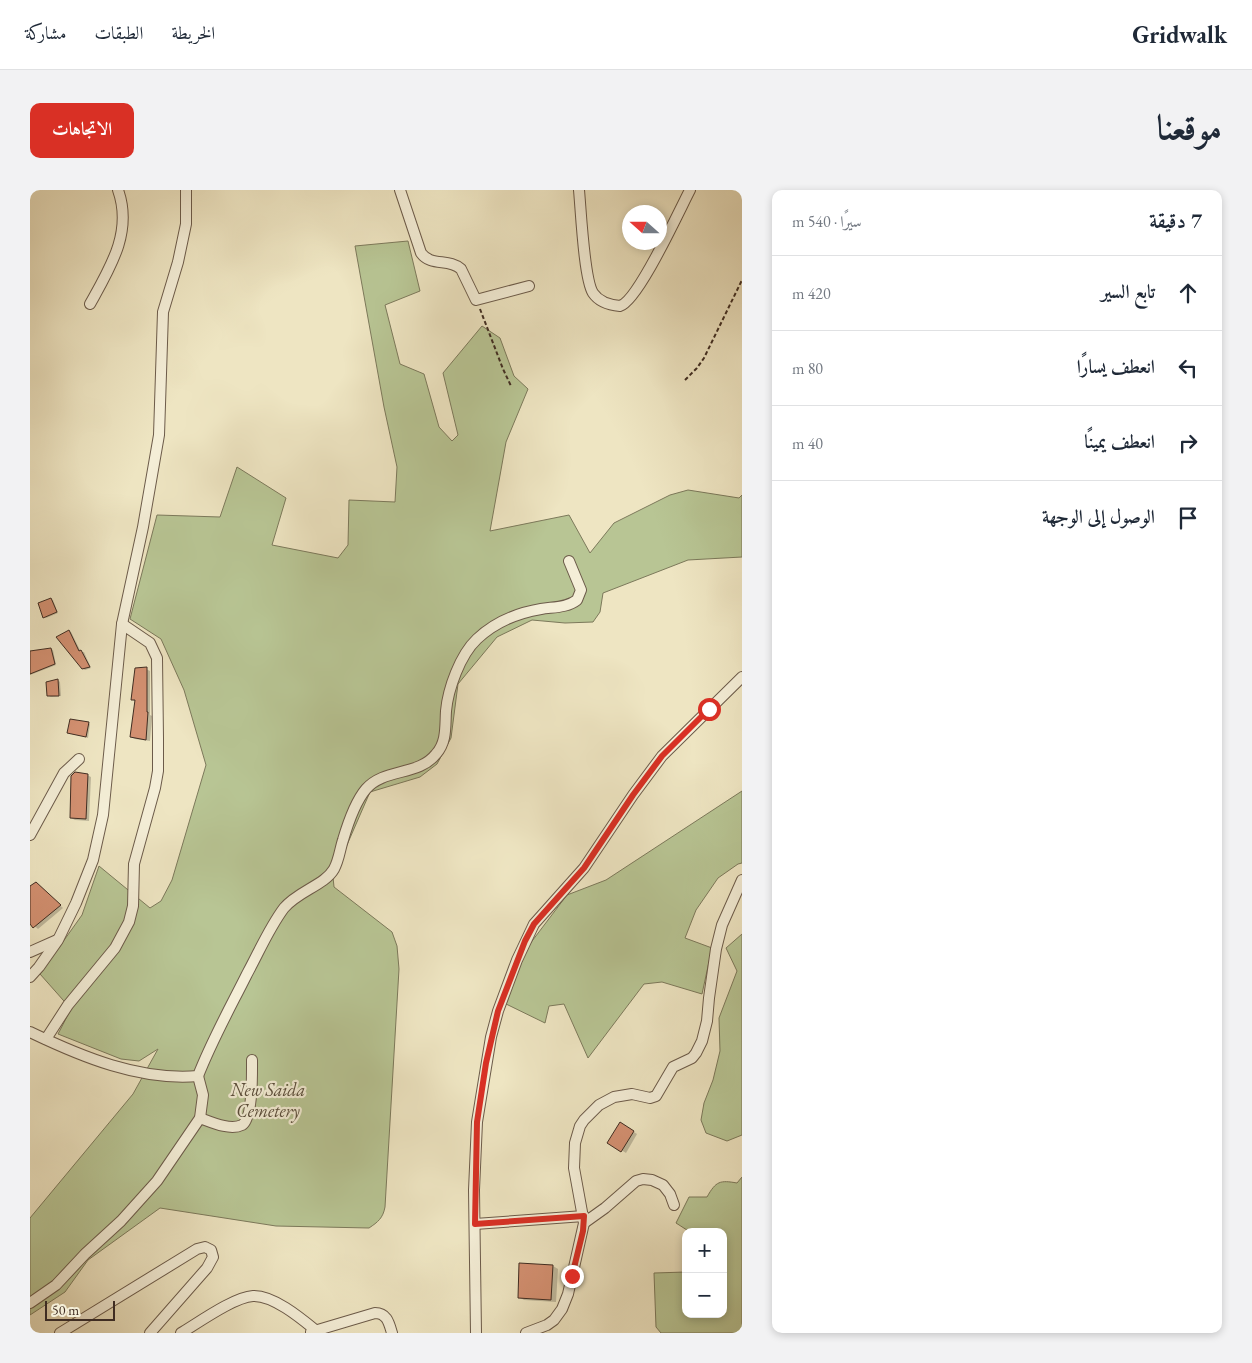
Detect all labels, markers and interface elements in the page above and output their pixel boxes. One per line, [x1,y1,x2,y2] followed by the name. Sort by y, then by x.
[1132,19,1227,50] text: Gridwalk
[25,21,66,44] text: مشاركة
[94,21,143,44] text: الطبقات
[171,21,215,44] text: الخريطة
[30,103,134,158] button: الاتجاهات
[1157,104,1222,149] text: موقعنا
[622,205,667,250] north arrow
[1149,207,1202,234] text: 7 دقيقة
[792,211,862,232] text: سيرًا · 540 m
[1101,279,1155,304] text: تابع السير
[1174,279,1202,307] icon: ahead
[792,283,831,304] text: 420 m
[1077,354,1155,379] text: انعطف يسارًا
[1174,354,1202,382] icon: left
[792,358,823,379] text: 80 m
[1084,429,1155,454] text: انعطف يمينًا
[1174,429,1202,457] icon: right
[792,433,823,454] text: 40 m
[1042,504,1155,529] text: الوصول إلى الوجهة
[1174,504,1202,532] icon: arrive
[698,698,721,721] route start
[230,1078,305,1123] park label: New Saida Cemetery
[682,1228,727,1318] map controls
[682,1228,727,1273] button: +
[561,1265,584,1288] route end
[682,1273,727,1318] button: −
[45,1298,115,1321] scale bar
[52,1301,79,1319] text: 50 m

